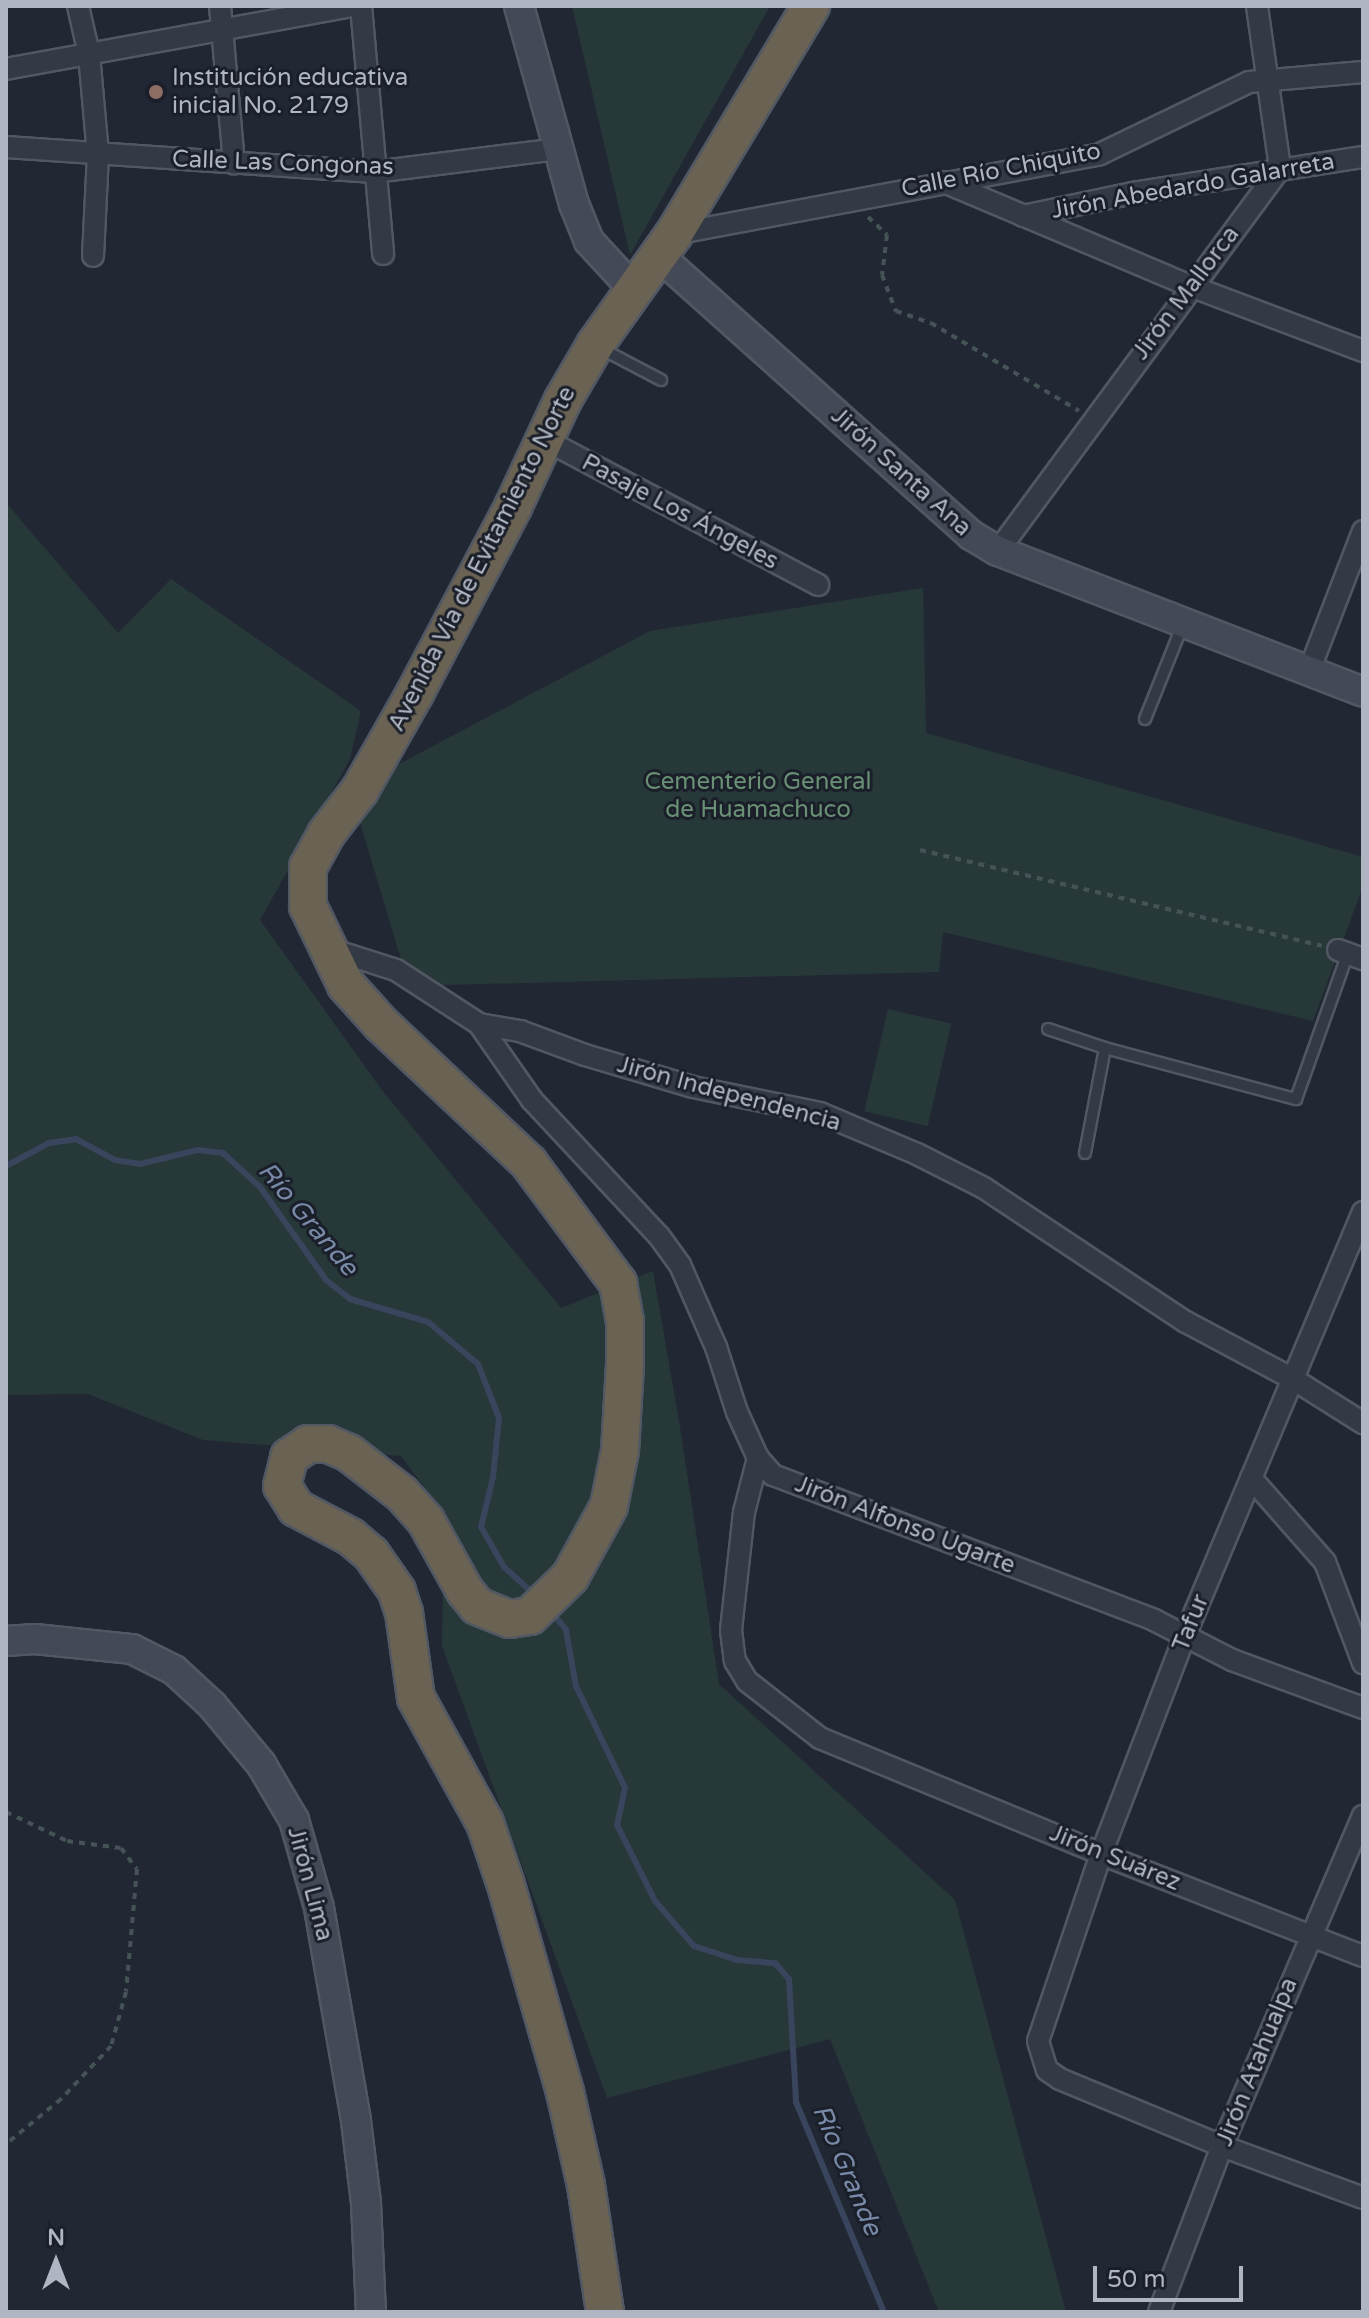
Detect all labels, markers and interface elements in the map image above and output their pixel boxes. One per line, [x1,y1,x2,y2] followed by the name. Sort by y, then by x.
[172,64,408,120] place label: Institución educativa inicial No. 2179
[147,83,165,101] marker: Institución educativa inicial No. 2179
[899,137,1103,203] street label: Calle Río Chiquito
[172,145,394,181] street label: Calle Las Congonas
[1049,147,1337,225] street label: Jirón Abedardo Galarreta
[1126,221,1246,365] street label: Jirón Mallorca
[382,382,582,736] street label: Avenida Vía de Evitamiento Norte
[825,401,977,543] street label: Jirón Santa Ana
[577,448,783,576] street label: Pasaje Los Ángeles
[644,768,872,824] park label: Cementerio General de Huamachuco
[614,1050,844,1138] street label: Jirón Independencia
[251,1156,365,1282] water label: Río Grande
[791,1470,1019,1580] street label: Jirón Alfonso Ugarte
[1167,1590,1215,1656] street label: Tafur
[1045,1819,1185,1897] street label: Jirón Suárez
[281,1824,339,1944] street label: Jirón Lima
[1210,1974,1304,2150] street label: Jirón Atahualpa
[806,2100,888,2240] water label: Río Grande
[16,2222,96,2302] north arrow
[47,2225,65,2251] text: N
[1097,2250,1247,2300] scale bar
[1107,2265,1165,2294] text: 50 m

